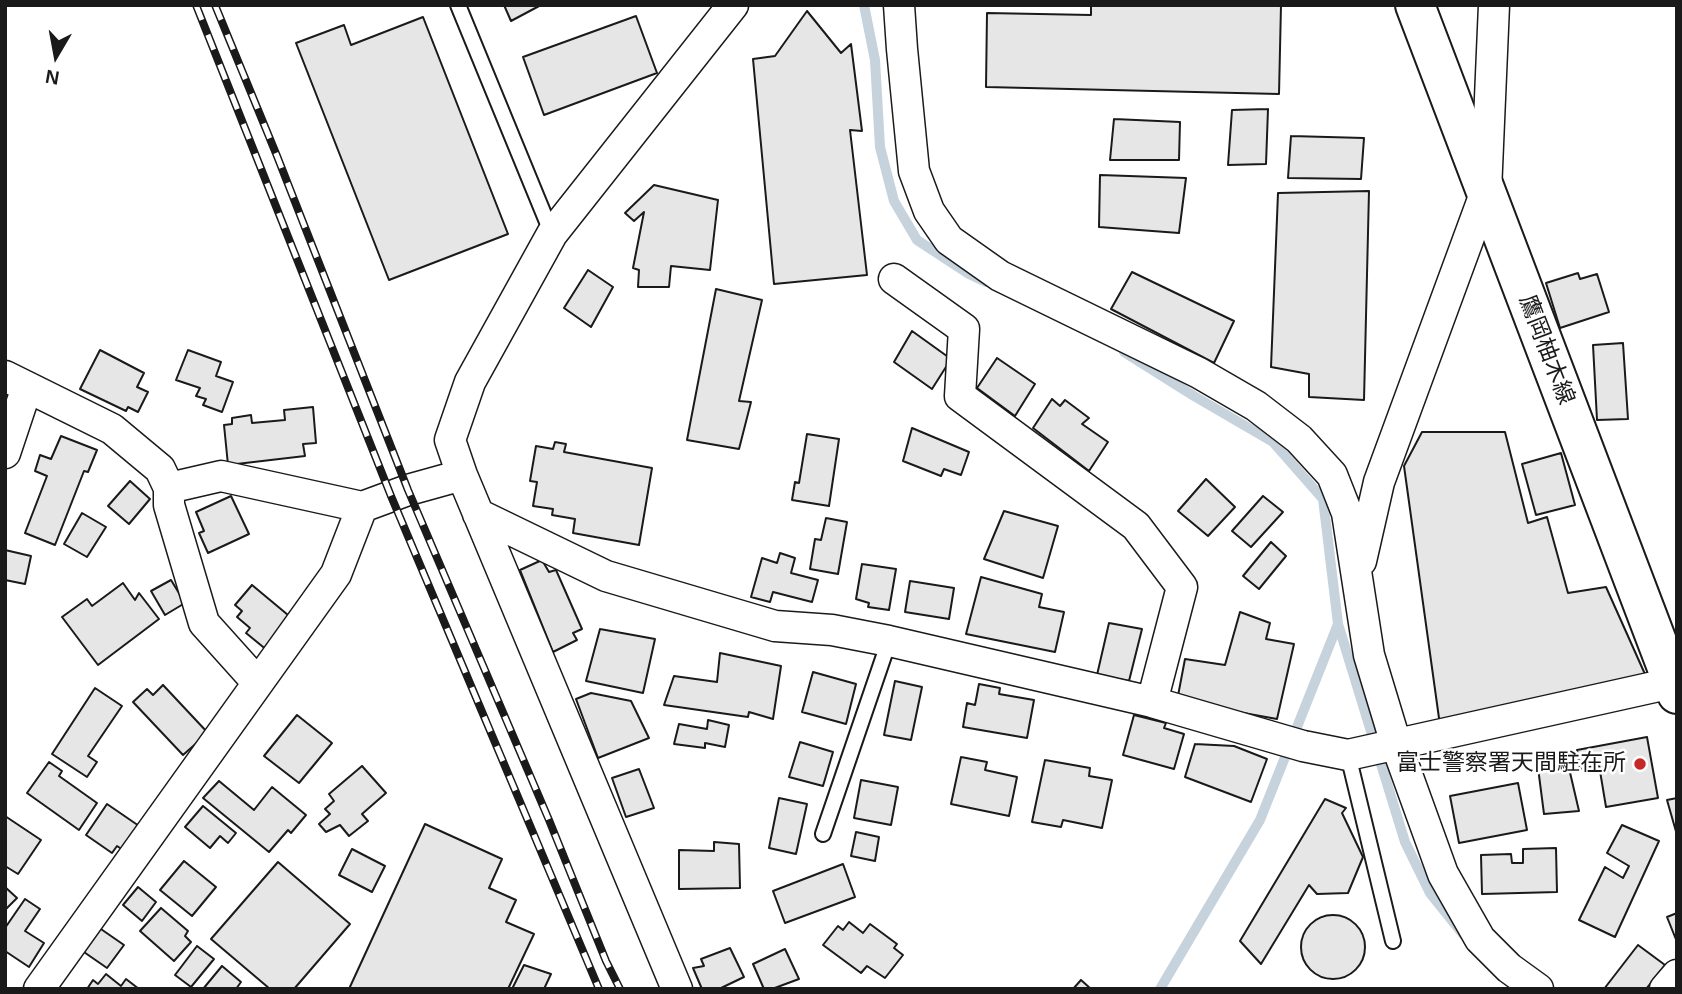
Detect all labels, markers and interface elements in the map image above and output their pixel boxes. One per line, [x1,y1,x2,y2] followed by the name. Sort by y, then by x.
[21,21,91,91] north arrow
[44,66,61,89] text: N
[1513,291,1579,409] street label: 鷹岡柚木線
[1396,750,1626,778] place label: 富士警察署天間駐在所
[1632,756,1648,772] marker: 富士警察署天間駐在所

